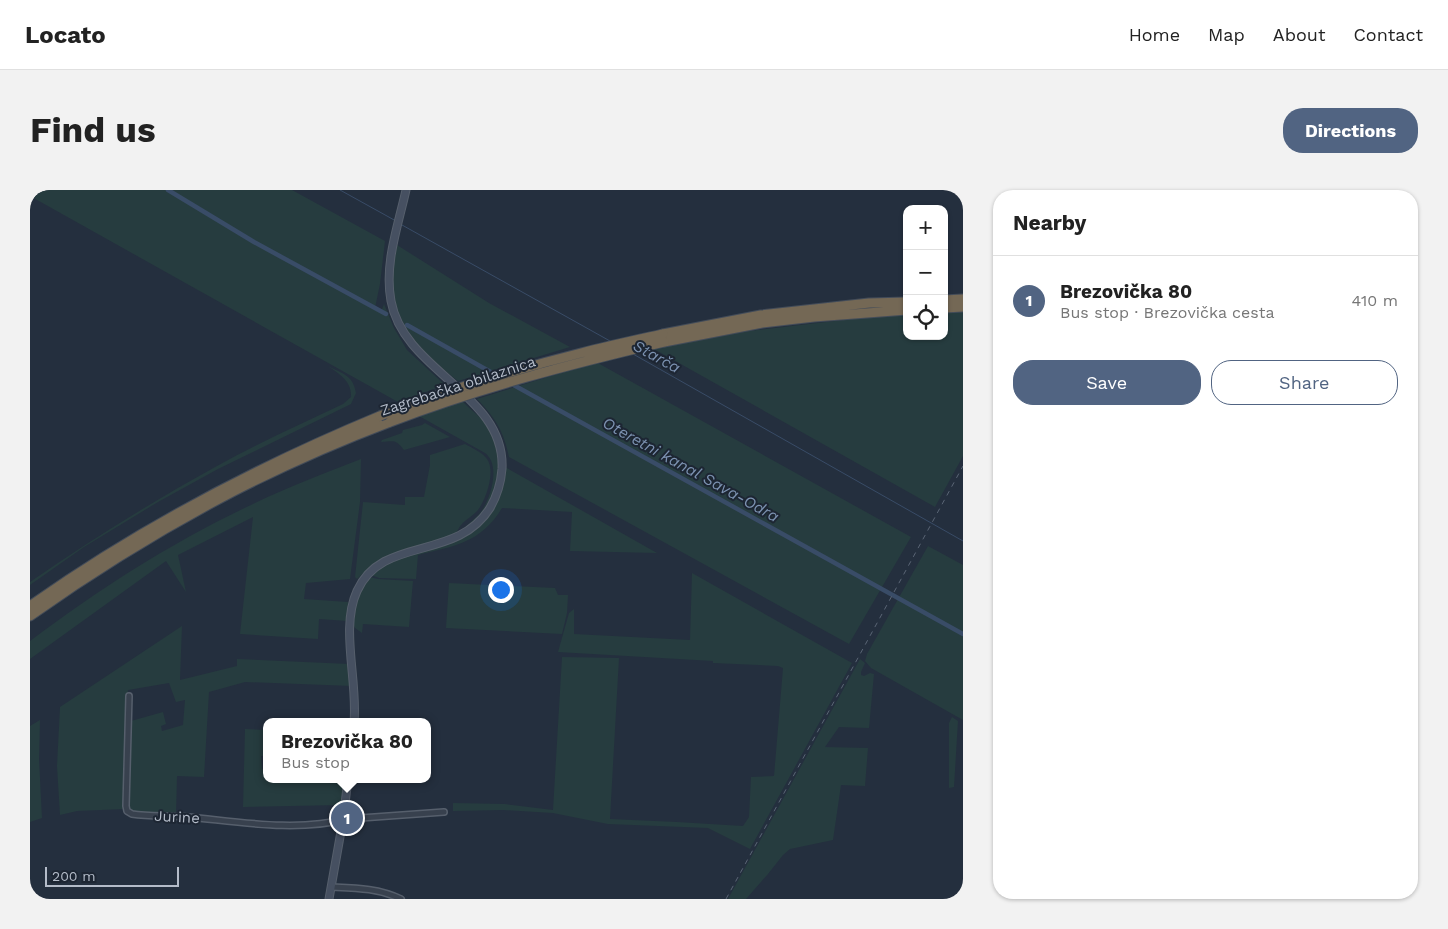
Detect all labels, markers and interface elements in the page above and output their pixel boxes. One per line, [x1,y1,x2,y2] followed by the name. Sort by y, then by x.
[25,21,106,49] text: Locato
[1129,24,1180,45] text: Home
[1208,24,1245,45] text: Map
[1273,24,1325,45] text: About
[1353,24,1423,45] text: Contact
[1283,108,1418,153] button: Directions
[30,109,156,151] text: Find us
[903,205,948,340] map controls
[903,205,948,250] button: +
[1013,210,1086,235] text: Nearby
[903,250,948,295] button: −
[1060,280,1192,303] text: Brezovička 80
[1026,291,1032,310] text: 1
[1352,291,1398,310] text: 410 m
[903,295,948,340] button: locate
[1060,303,1274,322] text: Bus stop · Brezovička cesta
[630,336,684,377] water label: Starča
[378,352,538,420] street label: Zagrebačka obilaznica
[1013,360,1201,405] button: Save
[1211,360,1398,405] button: Share
[599,413,782,526] water label: Oteretni kanal Sava-Odra
[488,577,514,603] your location
[263,718,431,783] popup
[281,730,413,753] text: Brezovička 80
[281,753,350,772] text: Bus stop
[331,799,363,837] pin: 1
[154,807,200,827] street label: Jurine
[45,864,179,887] scale bar
[52,868,96,884] text: 200 m

